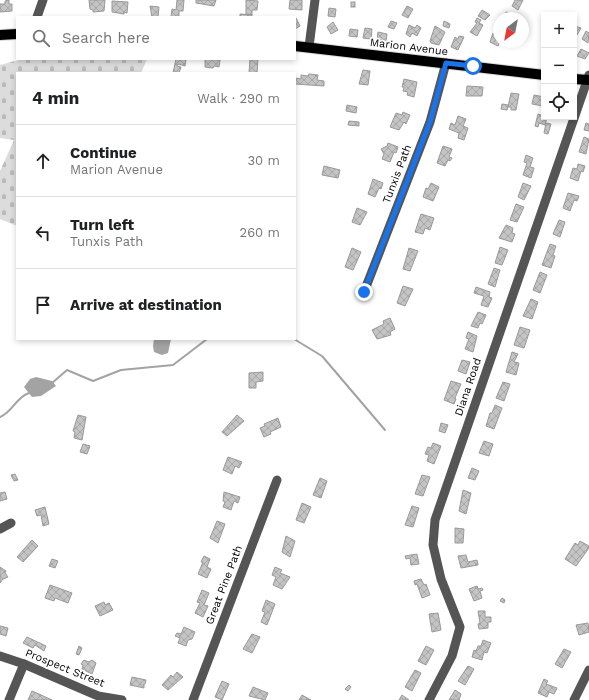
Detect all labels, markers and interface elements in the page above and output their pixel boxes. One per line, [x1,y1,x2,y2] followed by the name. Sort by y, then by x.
[493,12,529,48] north arrow
[541,12,577,120] map controls
[541,12,577,48] button: +
[16,16,296,60] search box
[30,27,52,49] icon: search
[62,29,150,47] text: Search here
[369,36,449,58] street label: Marion Avenue
[541,48,577,84] button: −
[464,57,482,75] route start
[541,84,577,120] button: locate
[32,88,79,108] text: 4 min
[197,91,280,106] text: Walk · 290 m
[380,143,414,205] street label: Tunxis Path
[70,144,137,162] text: Continue
[32,150,54,172] icon: ahead
[248,153,280,168] text: 30 m
[70,162,163,177] text: Marion Avenue
[70,216,134,234] text: Turn left
[32,222,54,244] icon: left
[240,225,280,240] text: 260 m
[70,234,143,249] text: Tunxis Path
[355,283,373,301] route end
[32,294,54,316] icon: arrive
[70,296,222,314] text: Arrive at destination
[452,356,484,418] street label: Diana Road
[203,544,245,626] street label: Great Pine Path
[23,646,107,690] street label: Prospect Street

